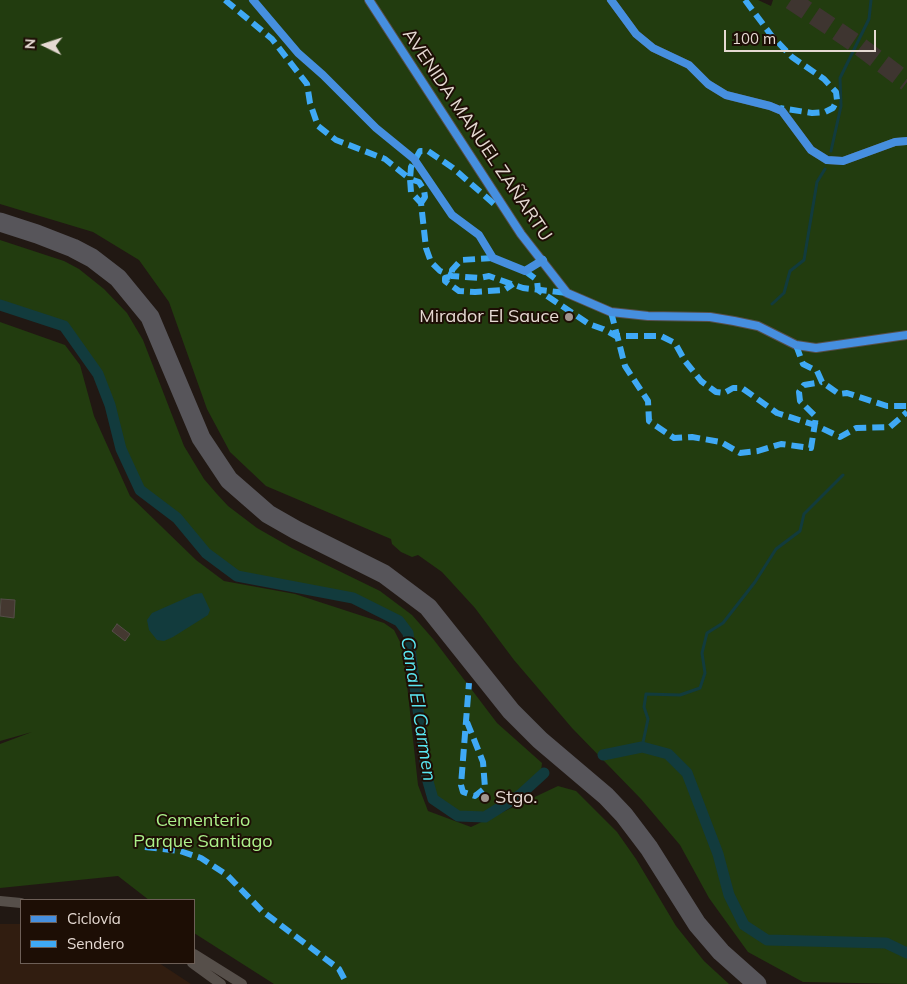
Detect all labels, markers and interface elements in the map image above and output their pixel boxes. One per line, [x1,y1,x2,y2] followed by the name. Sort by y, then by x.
[20,20,70,70] north arrow
[727,20,880,52] scale bar
[398,25,556,245] street label: AVENIDA MANUEL ZAÑARTU
[732,29,776,48] text: 100 m
[21,38,39,50] text: N
[419,306,559,328] place label: Mirador El Sauce
[563,311,575,323] marker: Mirador El Sauce
[395,635,441,783] water label: Canal El Carmen
[495,787,537,809] place label: Stgo.
[479,792,491,804] marker: Stgo.
[133,810,273,852] park label: Cementerio Parque Santiago
[20,899,195,964] legend
[67,909,121,928] text: Ciclovía
[67,934,124,953] text: Sendero

